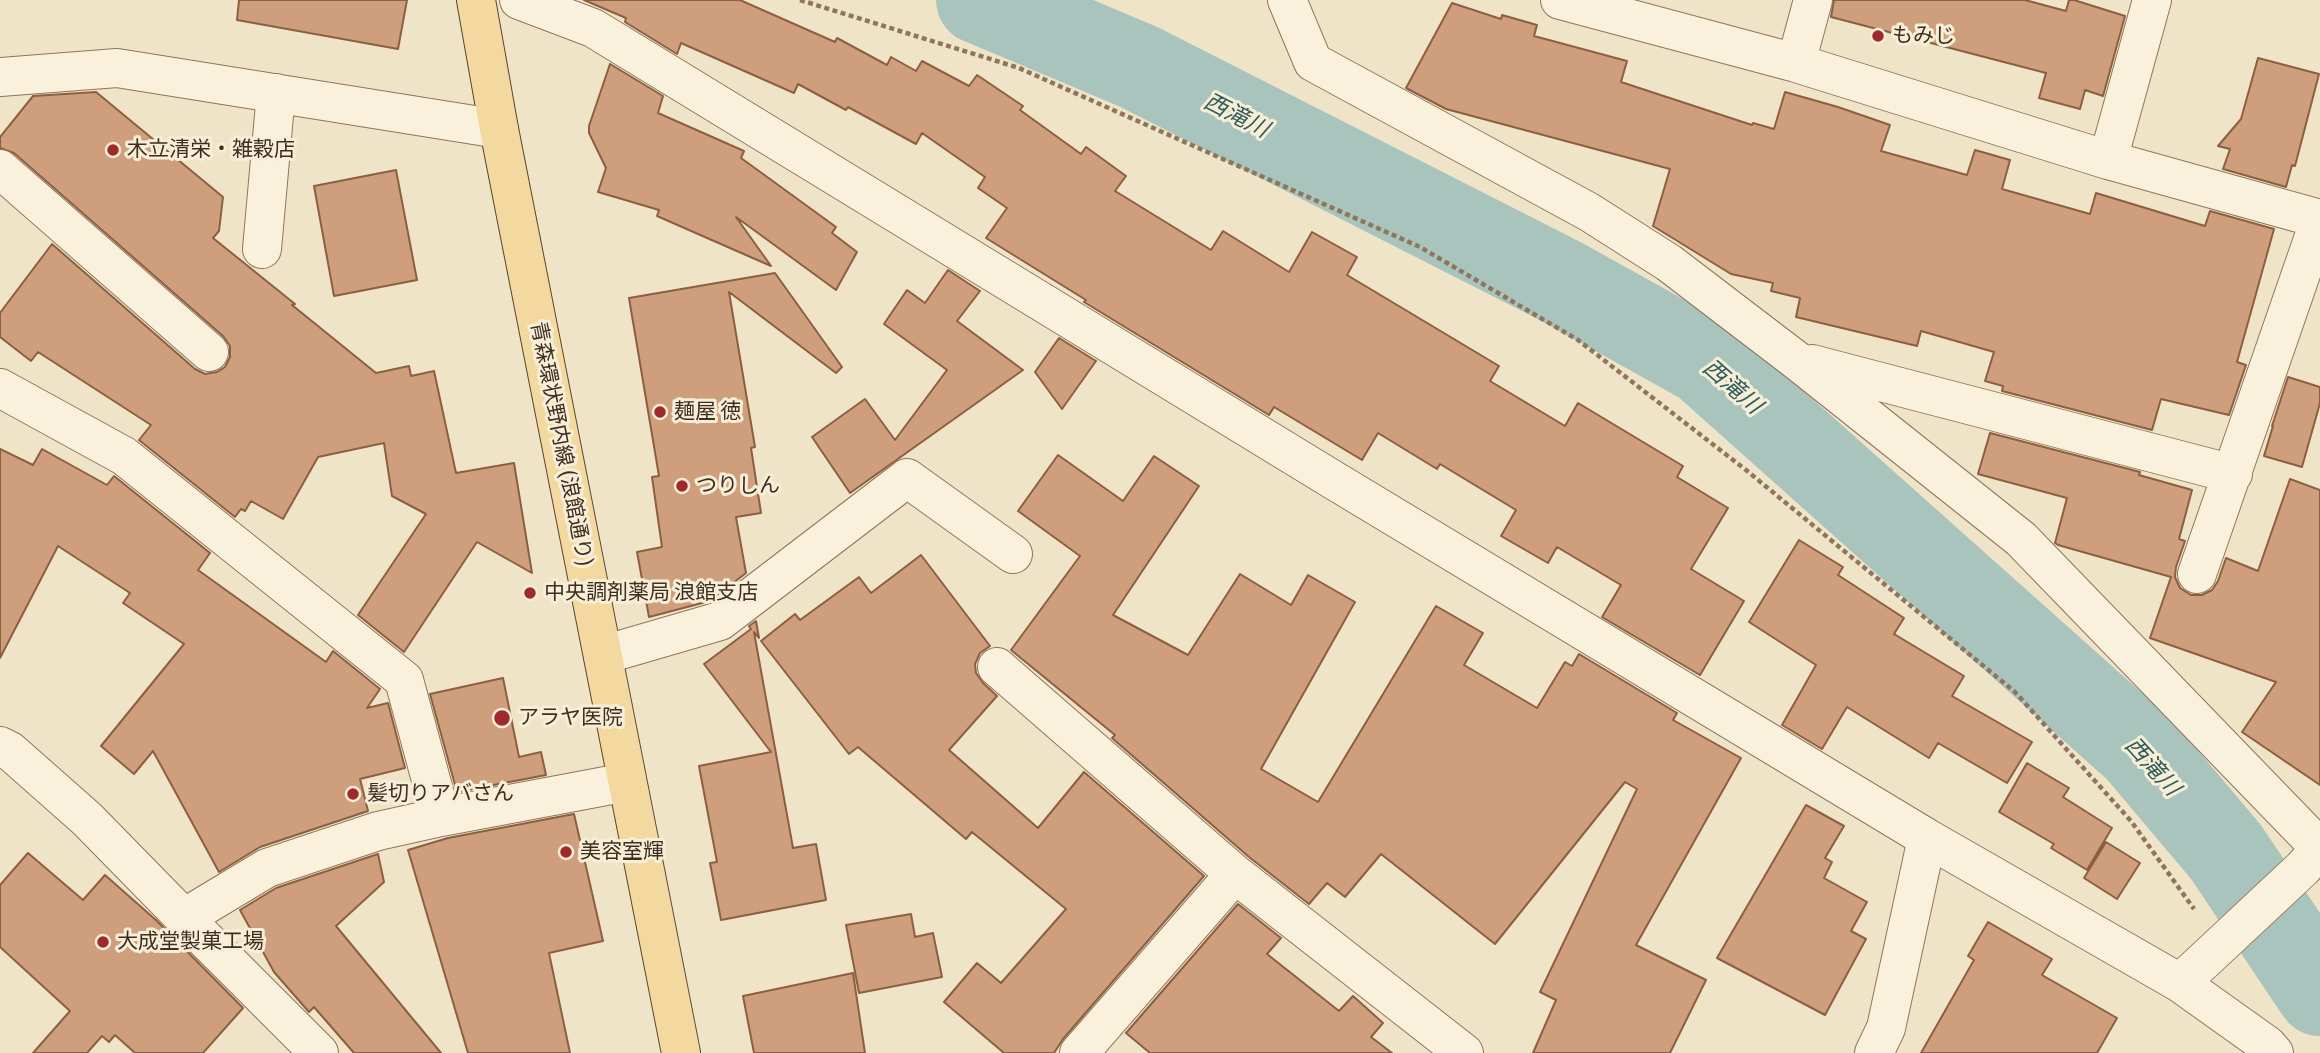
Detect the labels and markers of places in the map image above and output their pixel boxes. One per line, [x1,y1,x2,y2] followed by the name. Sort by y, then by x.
[1892,23,1955,49] place label: もみじ
[1870,28,1886,44] marker: もみじ
[127,137,295,163] place label: 木立清栄・雑穀店
[105,142,121,158] marker: 木立清栄・雑穀店
[674,399,741,425] place label: 麺屋 徳
[652,404,668,420] marker: 麺屋 徳
[696,473,780,499] place label: つりしん
[674,478,690,494] marker: つりしん
[544,580,758,606] place label: 中央調剤薬局 浪館支店
[522,585,538,601] marker: 中央調剤薬局 浪館支店
[518,705,623,731] place label: アラヤ医院
[492,708,512,728] marker: アラヤ医院
[367,781,514,807] place label: 髪切りアバさん
[345,786,361,802] marker: 髪切りアバさん
[580,839,664,865] place label: 美容室輝
[558,844,574,860] marker: 美容室輝
[117,929,264,955] place label: 大成堂製菓工場
[95,934,111,950] marker: 大成堂製菓工場

